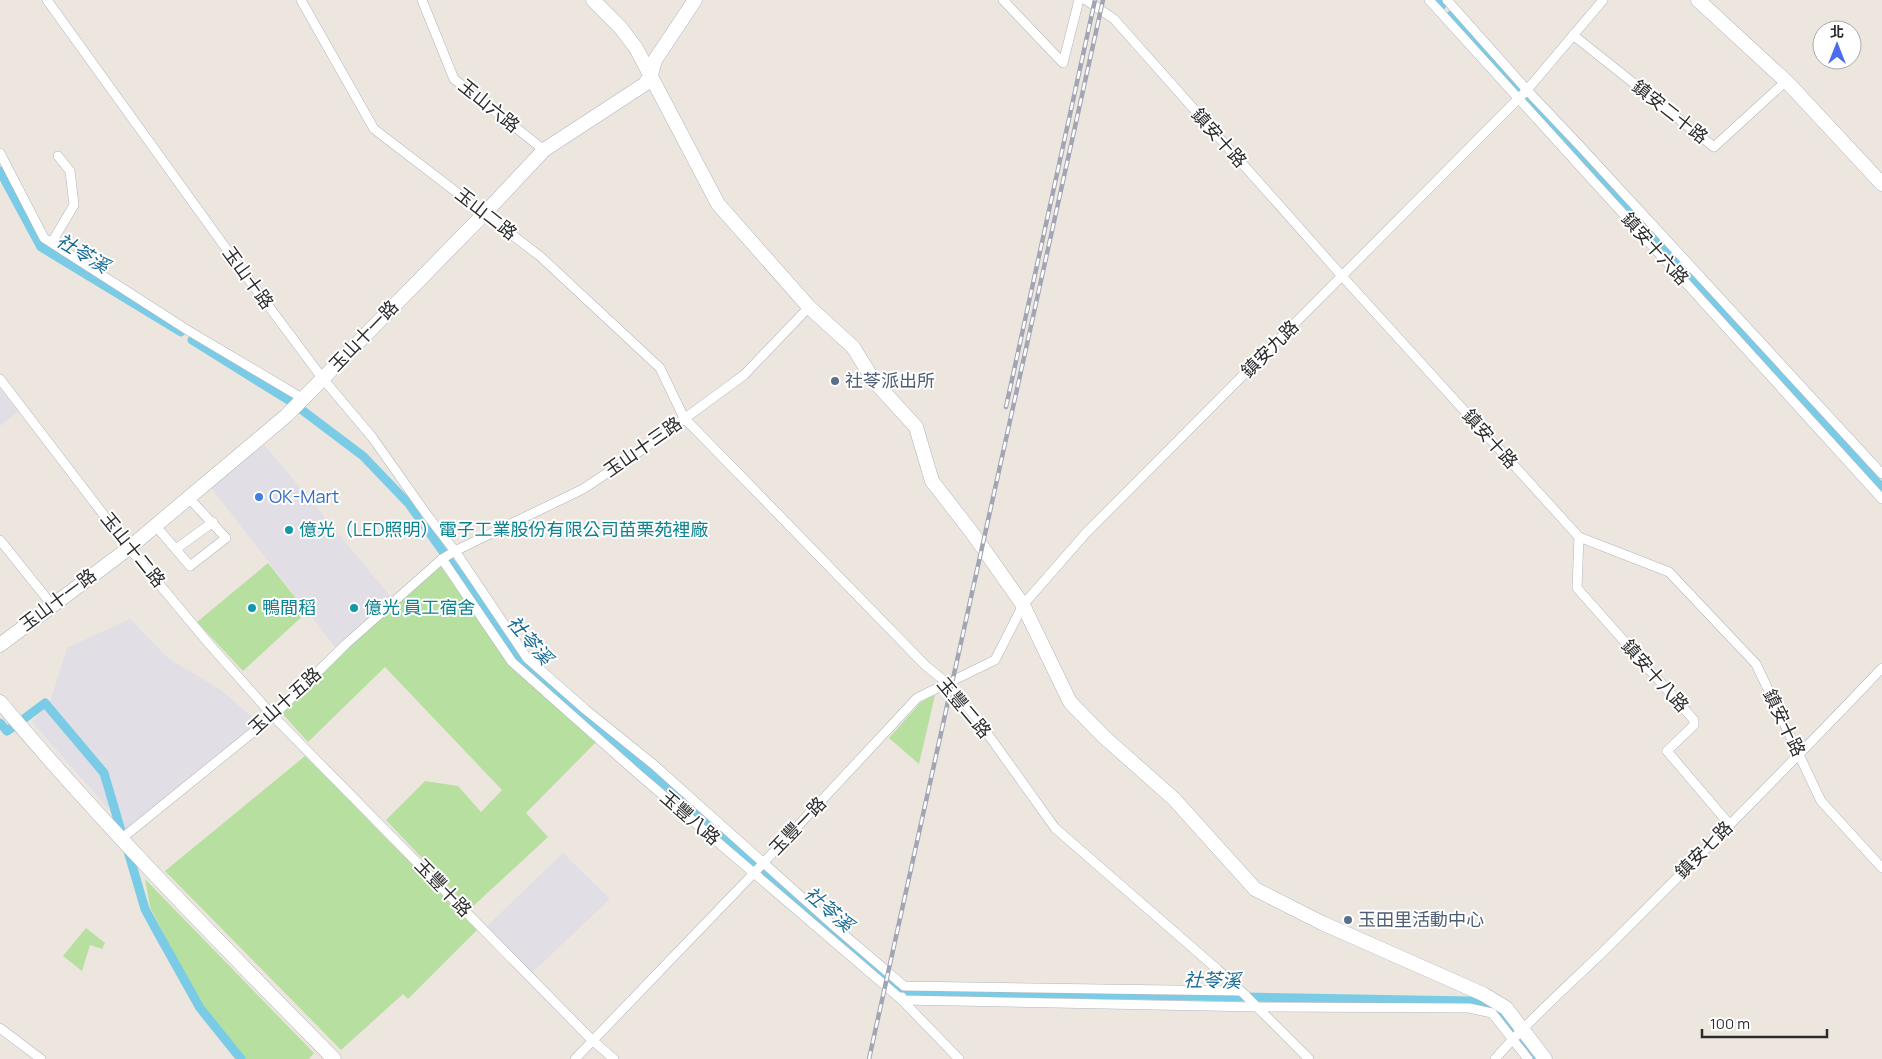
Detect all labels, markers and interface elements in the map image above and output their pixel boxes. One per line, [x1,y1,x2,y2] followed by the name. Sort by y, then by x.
[1812,20,1862,70] north arrow
[1830,22,1844,41] text: 北
[454,73,525,137] street label: 玉山六路
[1628,74,1713,148] street label: 鎮安二十路
[1187,103,1253,172] street label: 鎮安十路
[451,182,522,245] street label: 玉山二路
[1617,207,1695,290] street label: 鎮安十六路
[52,227,117,280] water label: 社苓溪
[218,241,280,314] street label: 玉山十路
[323,295,403,376] street label: 玉山十一路
[1235,314,1303,382] street label: 鎮安九路
[845,368,935,392] place label: 社苓派出所
[829,375,841,387] marker: 社苓派出所
[1458,404,1524,473] street label: 鎮安十路
[599,411,686,482] street label: 玉山十三路
[269,484,339,508] place label: OK-Mart
[253,491,265,503] marker: OK-Mart
[96,507,171,592] street label: 玉山十二路
[299,517,709,541] place label: 億光（LED照明）電子工業股份有限公司苗栗苑裡廠
[283,524,295,536] marker: 億光（LED照明）電子工業股份有限公司苗栗苑裡廠
[14,563,101,636] street label: 玉山十一路
[262,595,316,619] place label: 鴨間稻
[364,595,476,619] place label: 億光 員工宿舍
[246,602,258,614] marker: 鴨間稻
[348,602,360,614] marker: 億光 員工宿舍
[501,610,560,672] water label: 社苓溪
[1617,634,1695,717] street label: 鎮安十八路
[243,661,326,739] street label: 玉山十五路
[932,672,997,743] street label: 玉豐二路
[1758,685,1811,760] street label: 鎮安十路
[656,785,726,850] street label: 玉豐八路
[764,791,831,860] street label: 玉豐一路
[1669,815,1737,883] street label: 鎮安七路
[410,853,477,922] street label: 玉豐十路
[799,880,861,939] water label: 社苓溪
[1358,907,1484,931] place label: 玉田里活動中心
[1342,914,1354,926] marker: 玉田里活動中心
[1183,967,1244,994] water label: 社苓溪
[1702,1006,1827,1038] scale bar
[1710,1013,1750,1034] text: 100 m

